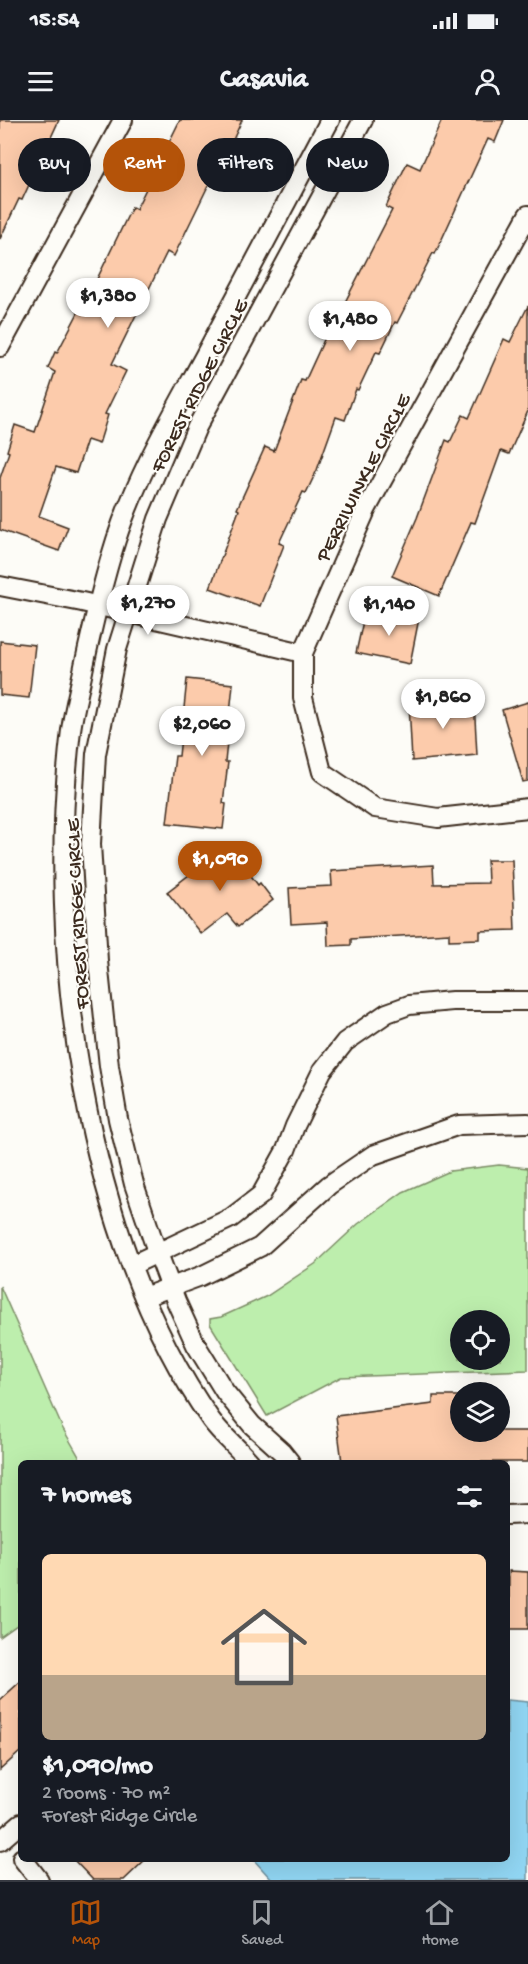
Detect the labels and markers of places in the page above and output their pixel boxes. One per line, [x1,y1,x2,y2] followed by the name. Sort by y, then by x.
[59,278,157,329] pin: $1,380
[301,301,399,352] pin: $1,480
[99,585,197,636] pin: $1,270
[340,586,438,637] pin: $1,140
[394,679,492,730] pin: $1,860
[153,706,251,757] pin: $2,060
[171,841,269,892] pin: $1,090

